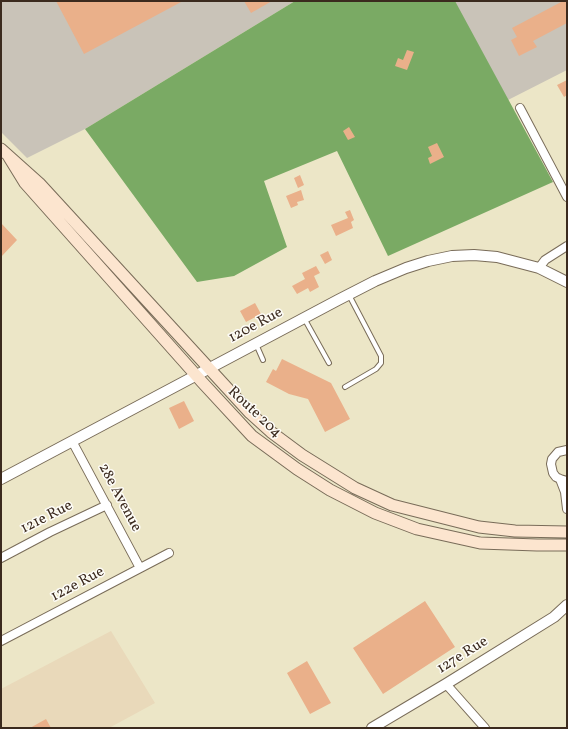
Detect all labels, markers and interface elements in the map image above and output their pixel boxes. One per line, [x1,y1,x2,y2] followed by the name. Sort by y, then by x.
[226,304,286,348] street label: 120e Rue
[223,384,285,442] street label: Route 204
[93,461,145,535] street label: 28e Avenue
[18,497,76,539] street label: 121e Rue
[48,563,108,607] street label: 122e Rue
[434,633,492,679] street label: 127e Rue

